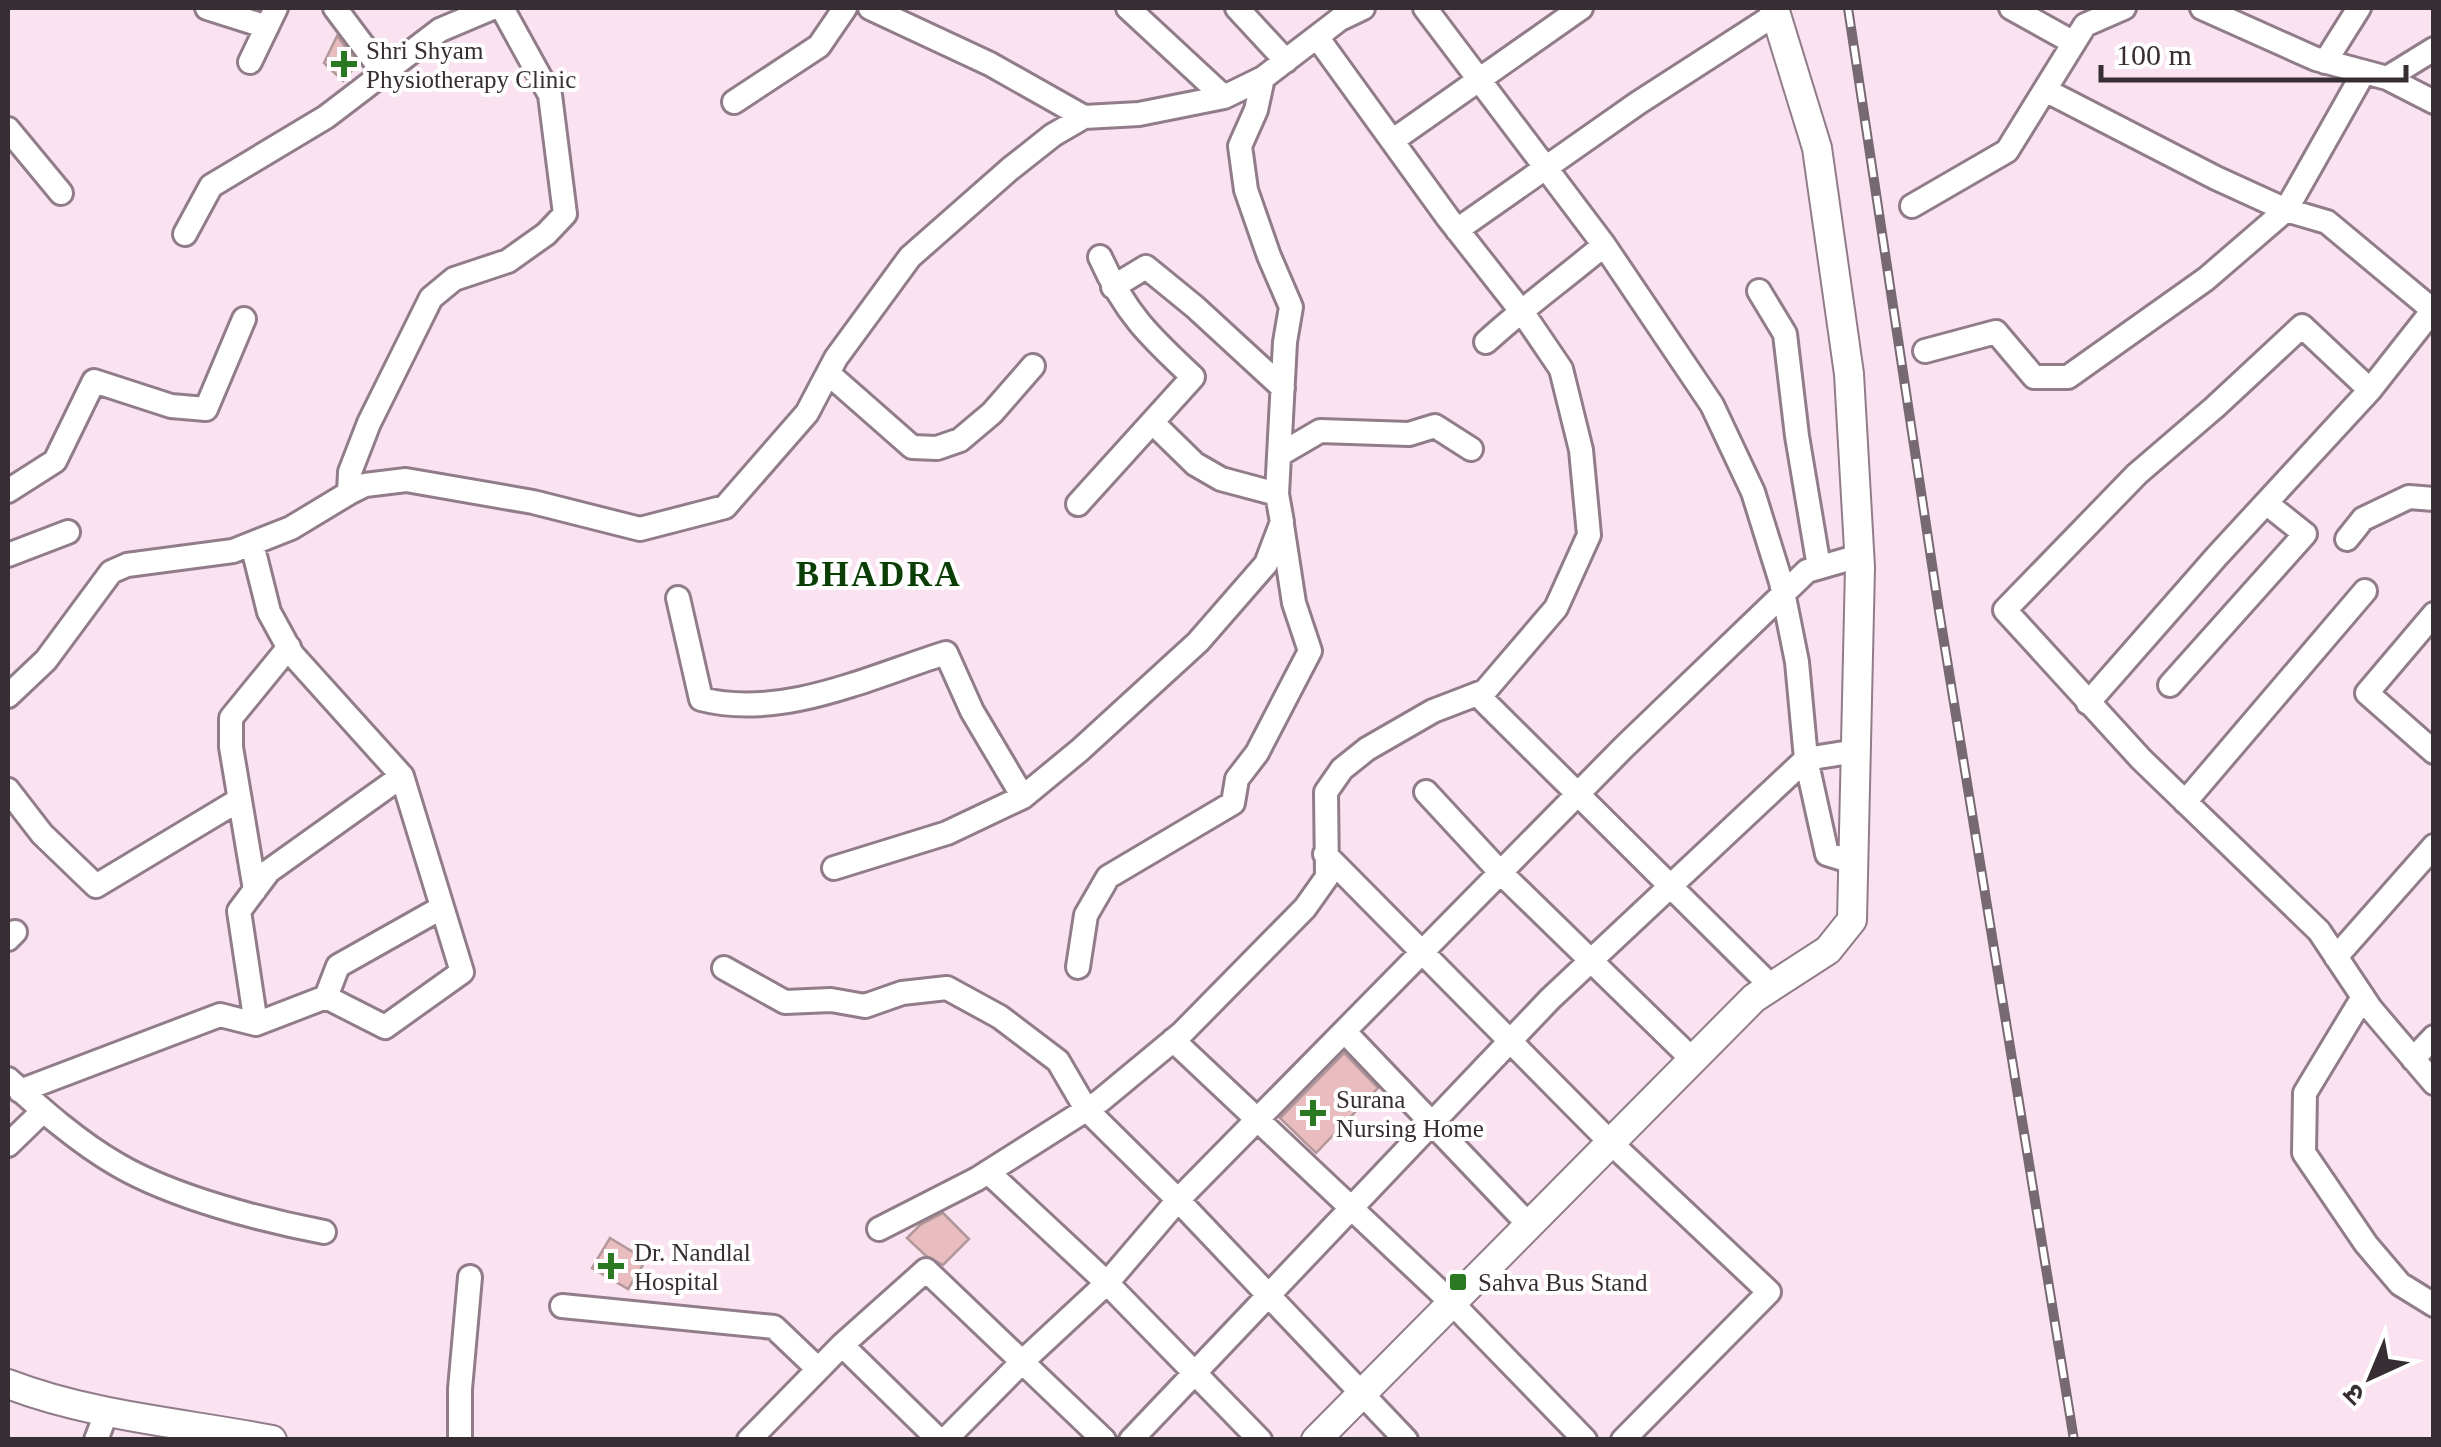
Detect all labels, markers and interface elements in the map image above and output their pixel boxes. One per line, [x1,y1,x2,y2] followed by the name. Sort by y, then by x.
[2101,20,2406,82] scale bar
[366,37,576,93] place label: Shri Shyam Physiotherapy Clinic
[2116,38,2192,71] text: 100 m
[331,51,357,77] marker: Shri Shyam Physiotherapy Clinic
[796,555,962,594] district label: BHADRA
[1336,1086,1484,1142] place label: Surana Nursing Home
[1300,1100,1326,1126] marker: Surana Nursing Home
[634,1239,751,1295] place label: Dr. Nandlal Hospital
[598,1253,624,1279] marker: Dr. Nandlal Hospital
[1478,1269,1648,1296] place label: Sahva Bus Stand
[1447,1271,1469,1293] marker: Sahva Bus Stand
[2321,1327,2421,1427] north arrow
[2337,1377,2371,1411] text: उ

